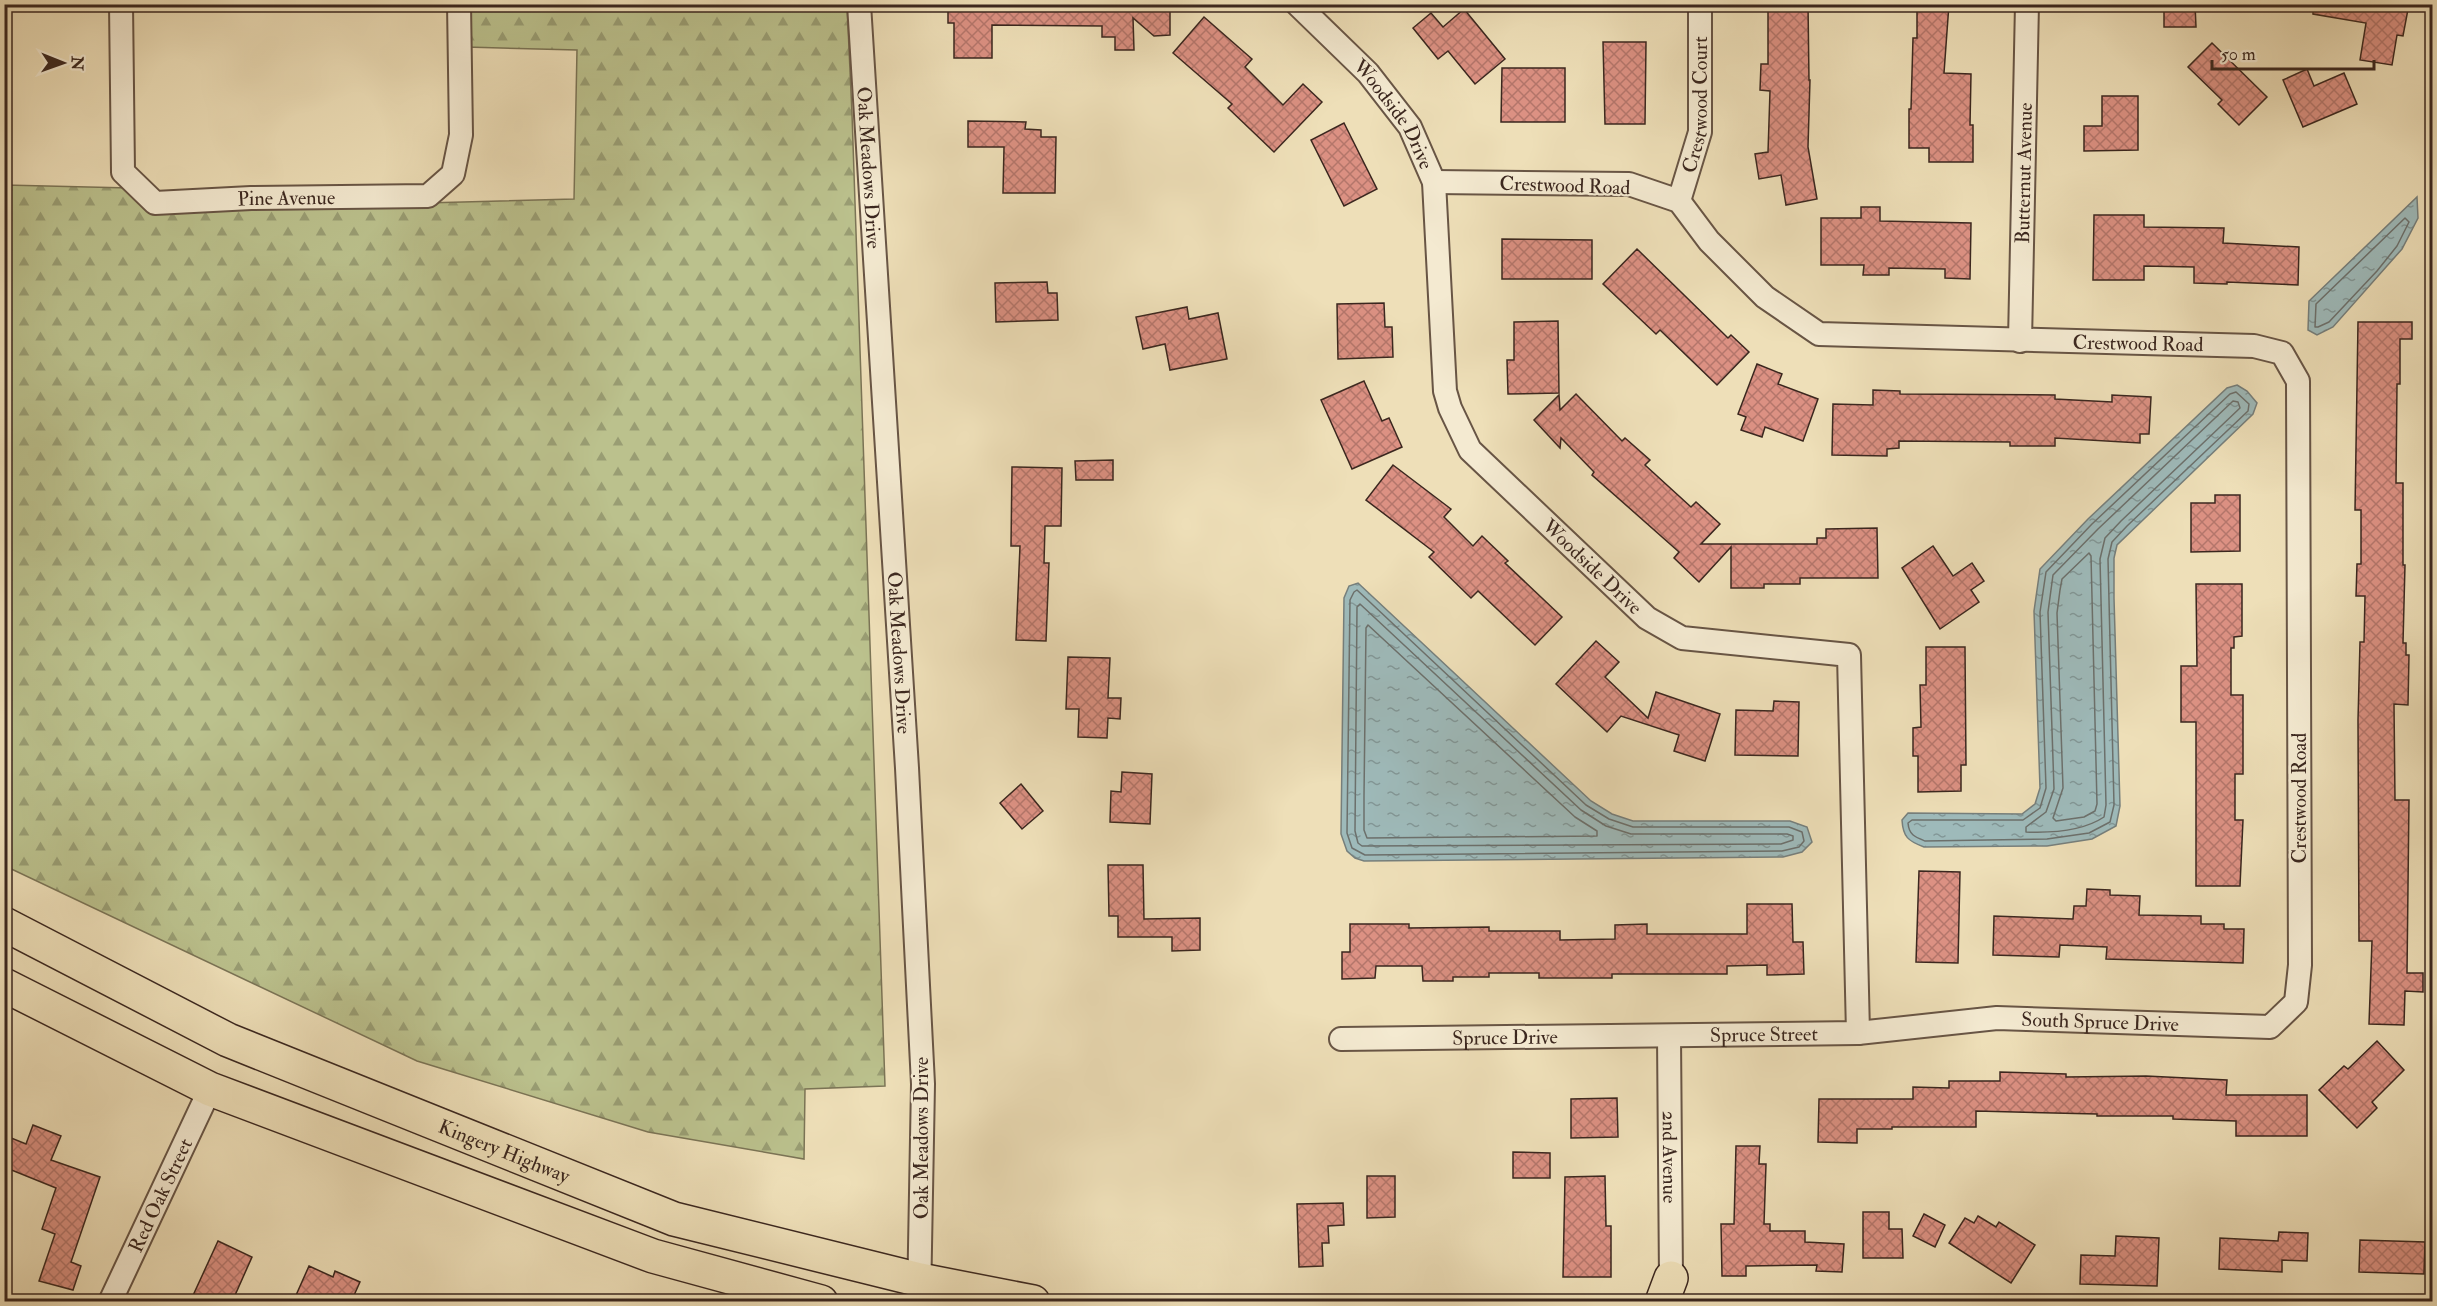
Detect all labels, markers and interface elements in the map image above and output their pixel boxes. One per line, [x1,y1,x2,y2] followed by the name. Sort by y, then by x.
[33,33,93,93] north arrow
[2212,33,2374,71] scale bar
[1676,36,1713,176] street label: Crestwood Court
[2221,43,2256,66] text: 50 m
[1347,53,1439,173] street label: Woodside Drive
[67,55,87,71] text: N
[851,86,886,250] street label: Oak Meadows Drive
[2010,102,2038,244] street label: Butternut Avenue
[1499,171,1631,200] street label: Crestwood Road
[237,185,335,212] street label: Pine Avenue
[2072,330,2204,357] street label: Crestwood Road
[1537,513,1647,620] street label: Woodside Drive
[882,571,917,735] street label: Oak Meadows Drive
[2287,732,2312,863] street label: Crestwood Road
[2021,1007,2179,1037] street label: South Spruce Drive
[1710,1021,1819,1049] street label: Spruce Street
[1452,1024,1558,1052] street label: Spruce Drive
[909,1057,934,1219] street label: Oak Meadows Drive
[1657,1111,1682,1203] street label: 2nd Avenue
[435,1114,575,1189] street label: Kingery Highway
[123,1134,198,1256] street label: Red Oak Street

